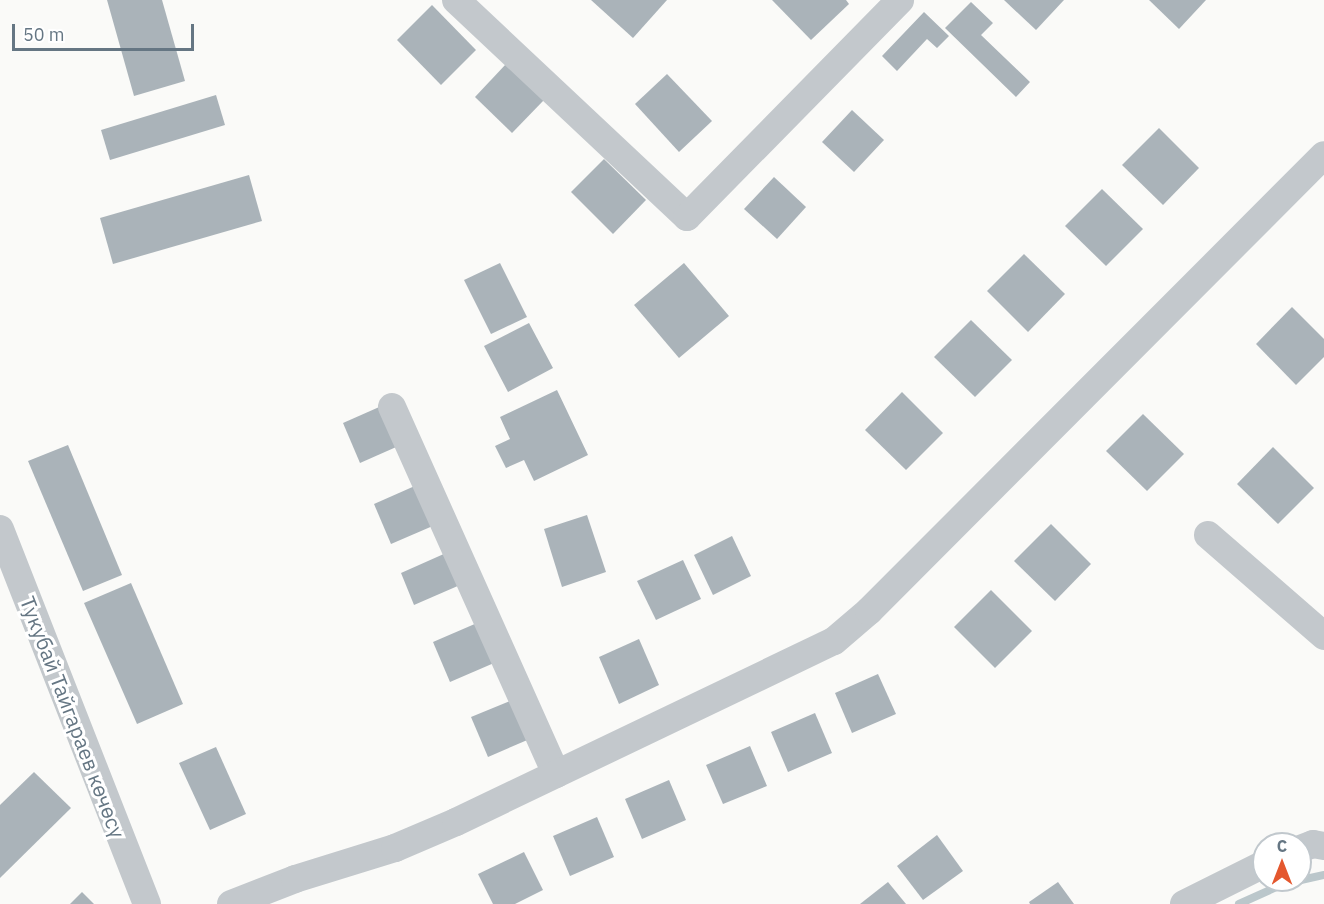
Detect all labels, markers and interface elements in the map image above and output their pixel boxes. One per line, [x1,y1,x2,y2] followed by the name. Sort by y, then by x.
[15,12,196,50] scale bar
[23,23,65,46] text: 50 m
[15,593,131,841] street label: Тукубай Тайгараев көчөсү
[1252,832,1312,892] north arrow
[1277,836,1287,856] text: С

